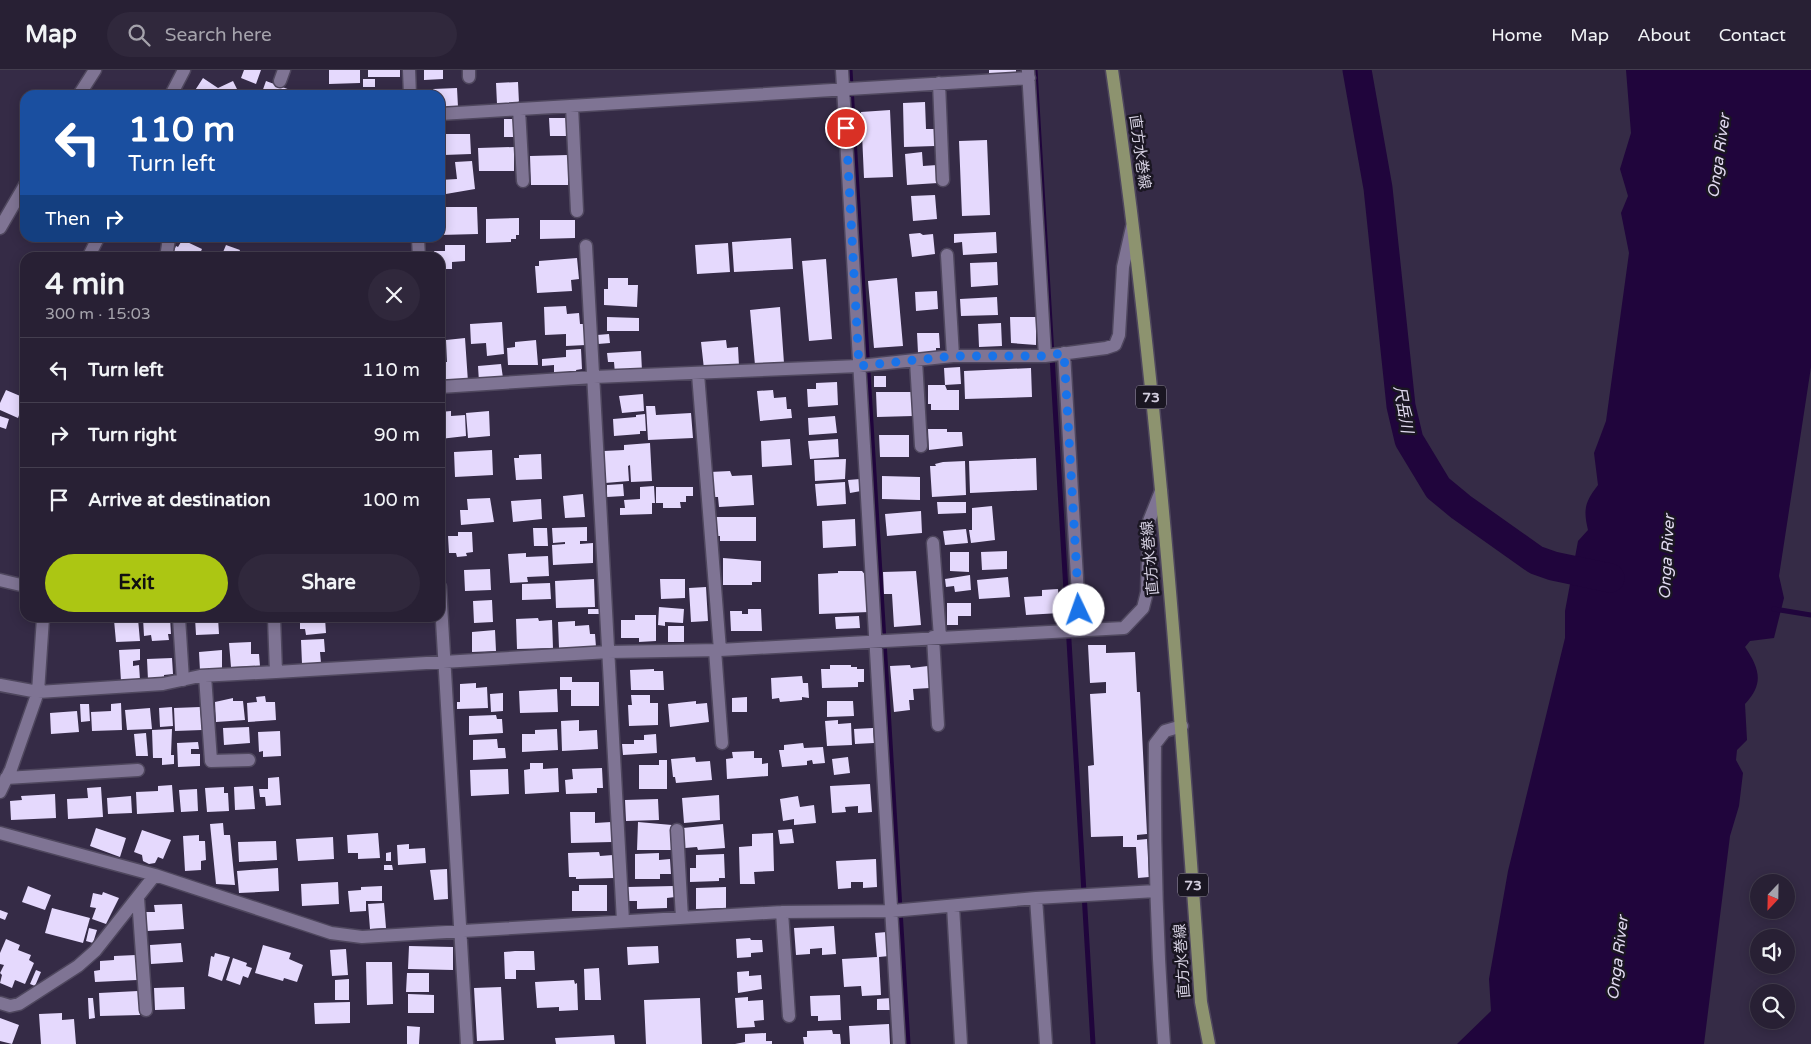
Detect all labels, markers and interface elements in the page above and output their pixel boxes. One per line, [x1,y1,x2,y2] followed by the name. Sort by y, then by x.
[107,12,457,57] search box
[25,20,77,49] text: Map
[125,21,153,49] icon: search
[165,24,272,46] text: Search here
[1491,24,1542,46] text: Home
[1570,24,1609,46] text: Map
[1637,24,1691,46] text: About
[1719,24,1786,46] text: Contact
[825,107,867,149] pin
[128,109,235,151] text: 110 m
[45,110,110,175] icon: left
[1703,111,1735,200] water label: Onga River
[832,114,860,142] icon: arrive
[1126,114,1154,190] street label: 直方水巻線
[128,151,216,177] text: Turn left
[100,205,128,233] icon: right
[45,208,90,230] text: Then
[45,266,125,303] text: 4 min
[368,269,420,321] button: close
[45,304,151,324] text: 300 m · 15:03
[45,356,73,384] icon: left
[88,359,164,381] text: Turn left
[362,359,420,381] text: 110 m
[1389,384,1417,437] water label: 尺岳川
[1136,386,1166,408] road number: 73
[45,421,73,449] icon: right
[88,424,176,446] text: Turn right
[374,424,420,446] text: 90 m
[45,486,73,514] icon: arrive
[88,489,271,511] text: Arrive at destination
[362,489,420,511] text: 100 m
[1655,512,1679,600] water label: Onga River
[1138,520,1162,596] street label: 直方水巻線
[45,554,228,612] button: Exit
[238,554,420,612] button: Share
[1052,583,1104,635] position arrow
[1178,874,1208,896] road number: 73
[1750,874,1795,919] north arrow
[1750,874,1795,1029] map controls
[1603,913,1633,1001] water label: Onga River
[1170,923,1194,999] street label: 直方水巻線
[1750,929,1795,974] button: sound
[1750,984,1795,1029] button: search

